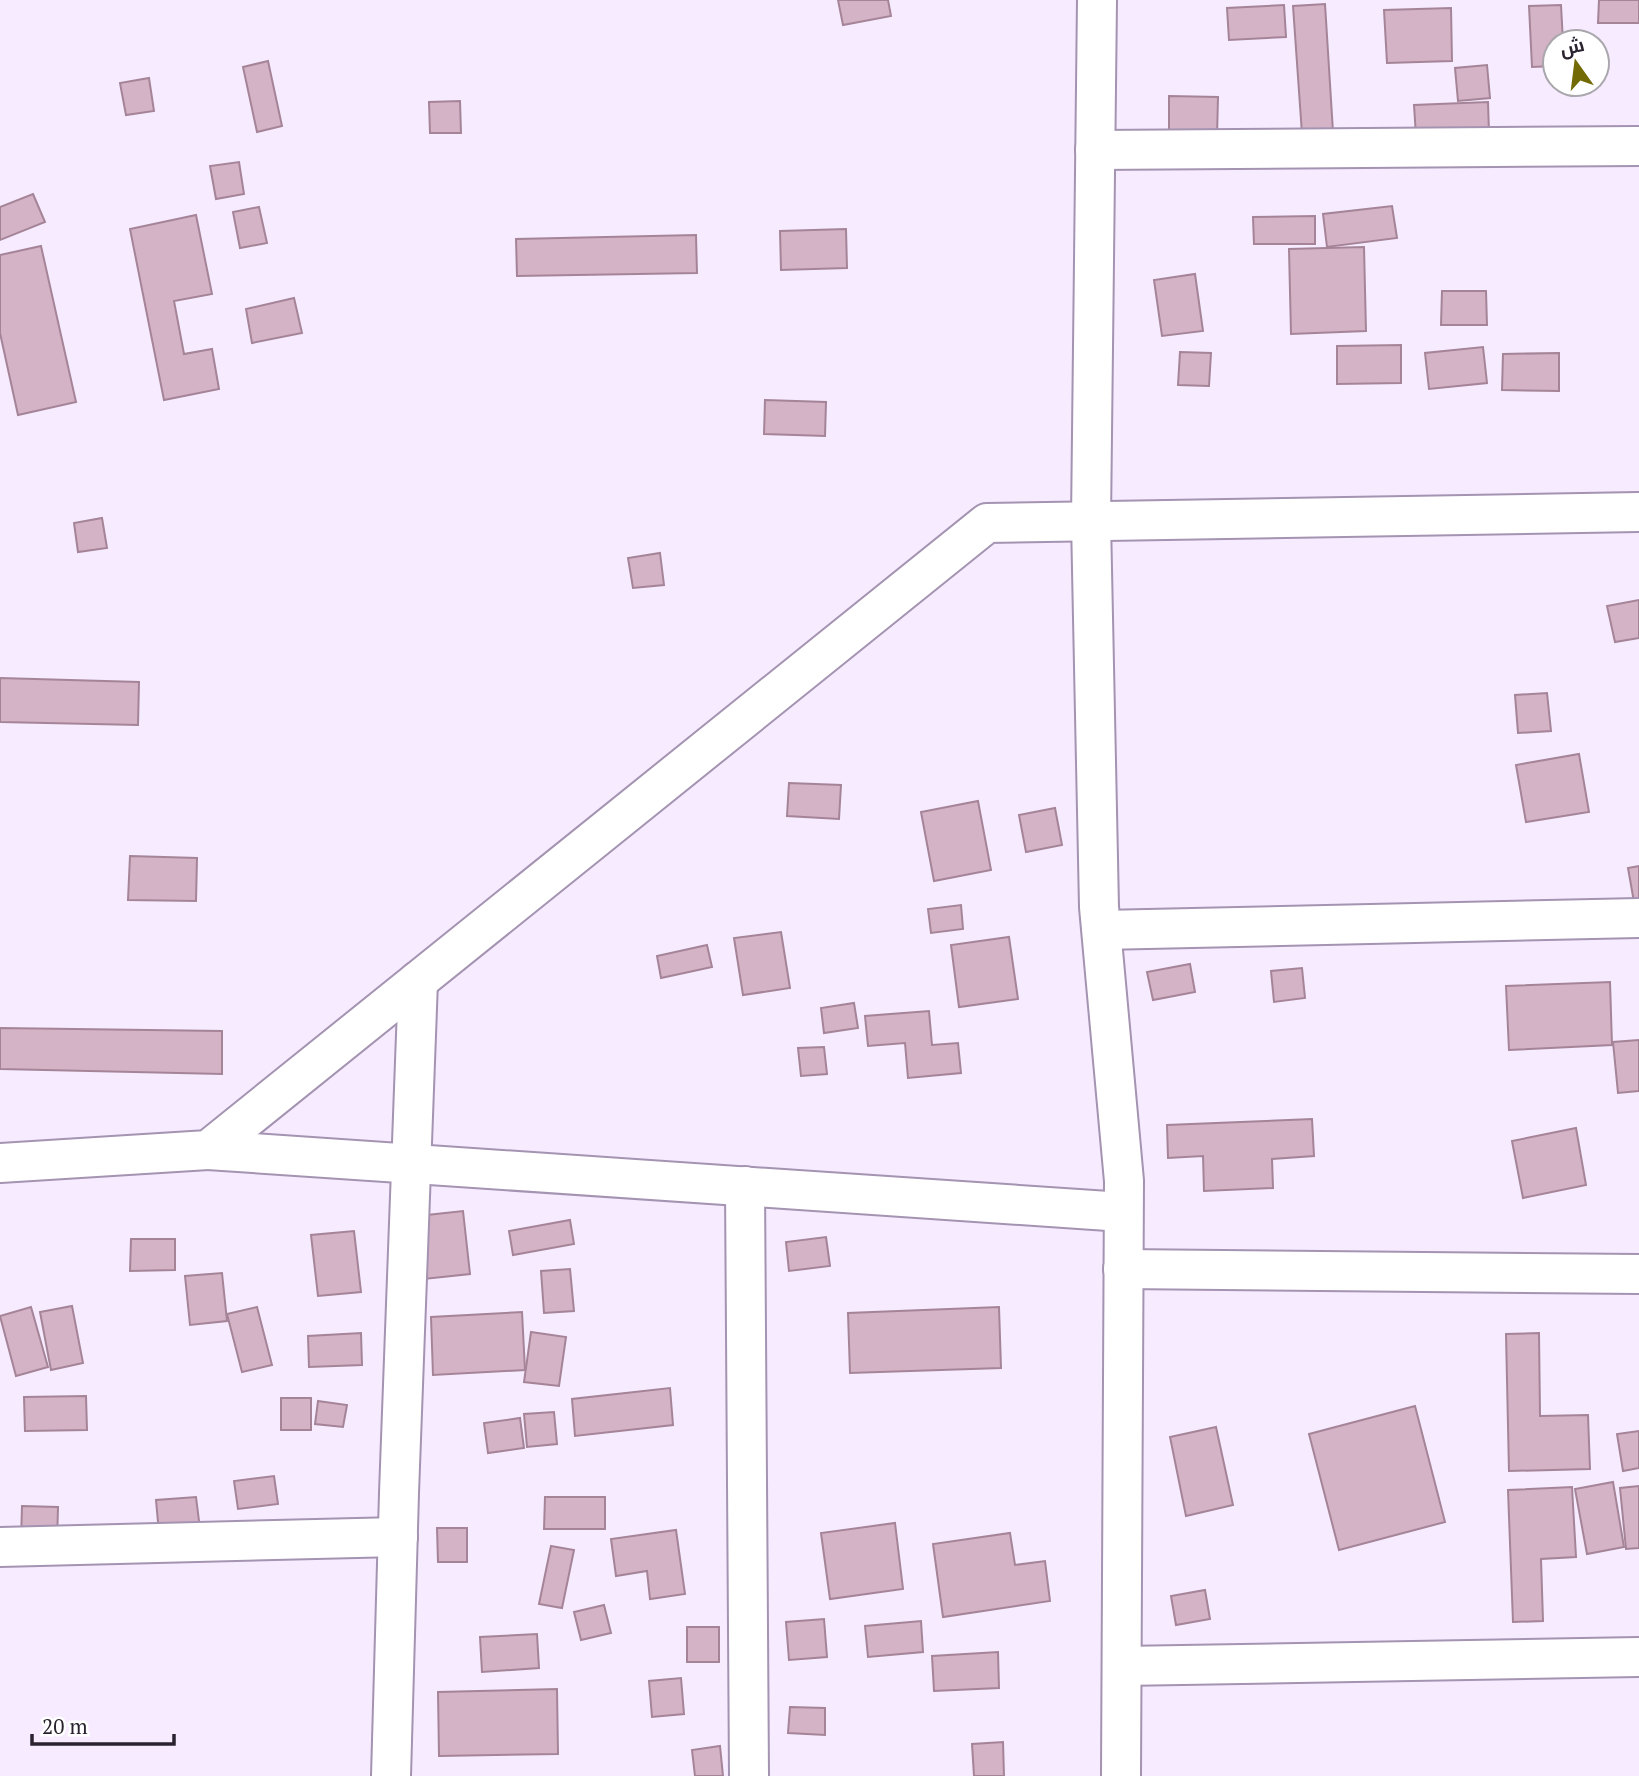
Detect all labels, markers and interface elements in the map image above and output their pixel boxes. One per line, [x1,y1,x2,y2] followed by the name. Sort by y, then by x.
[1541,28,1611,98] north arrow
[1557,31,1587,61] text: ش
[32,1702,173,1746] scale bar
[42,1712,88,1740] text: 20 m

